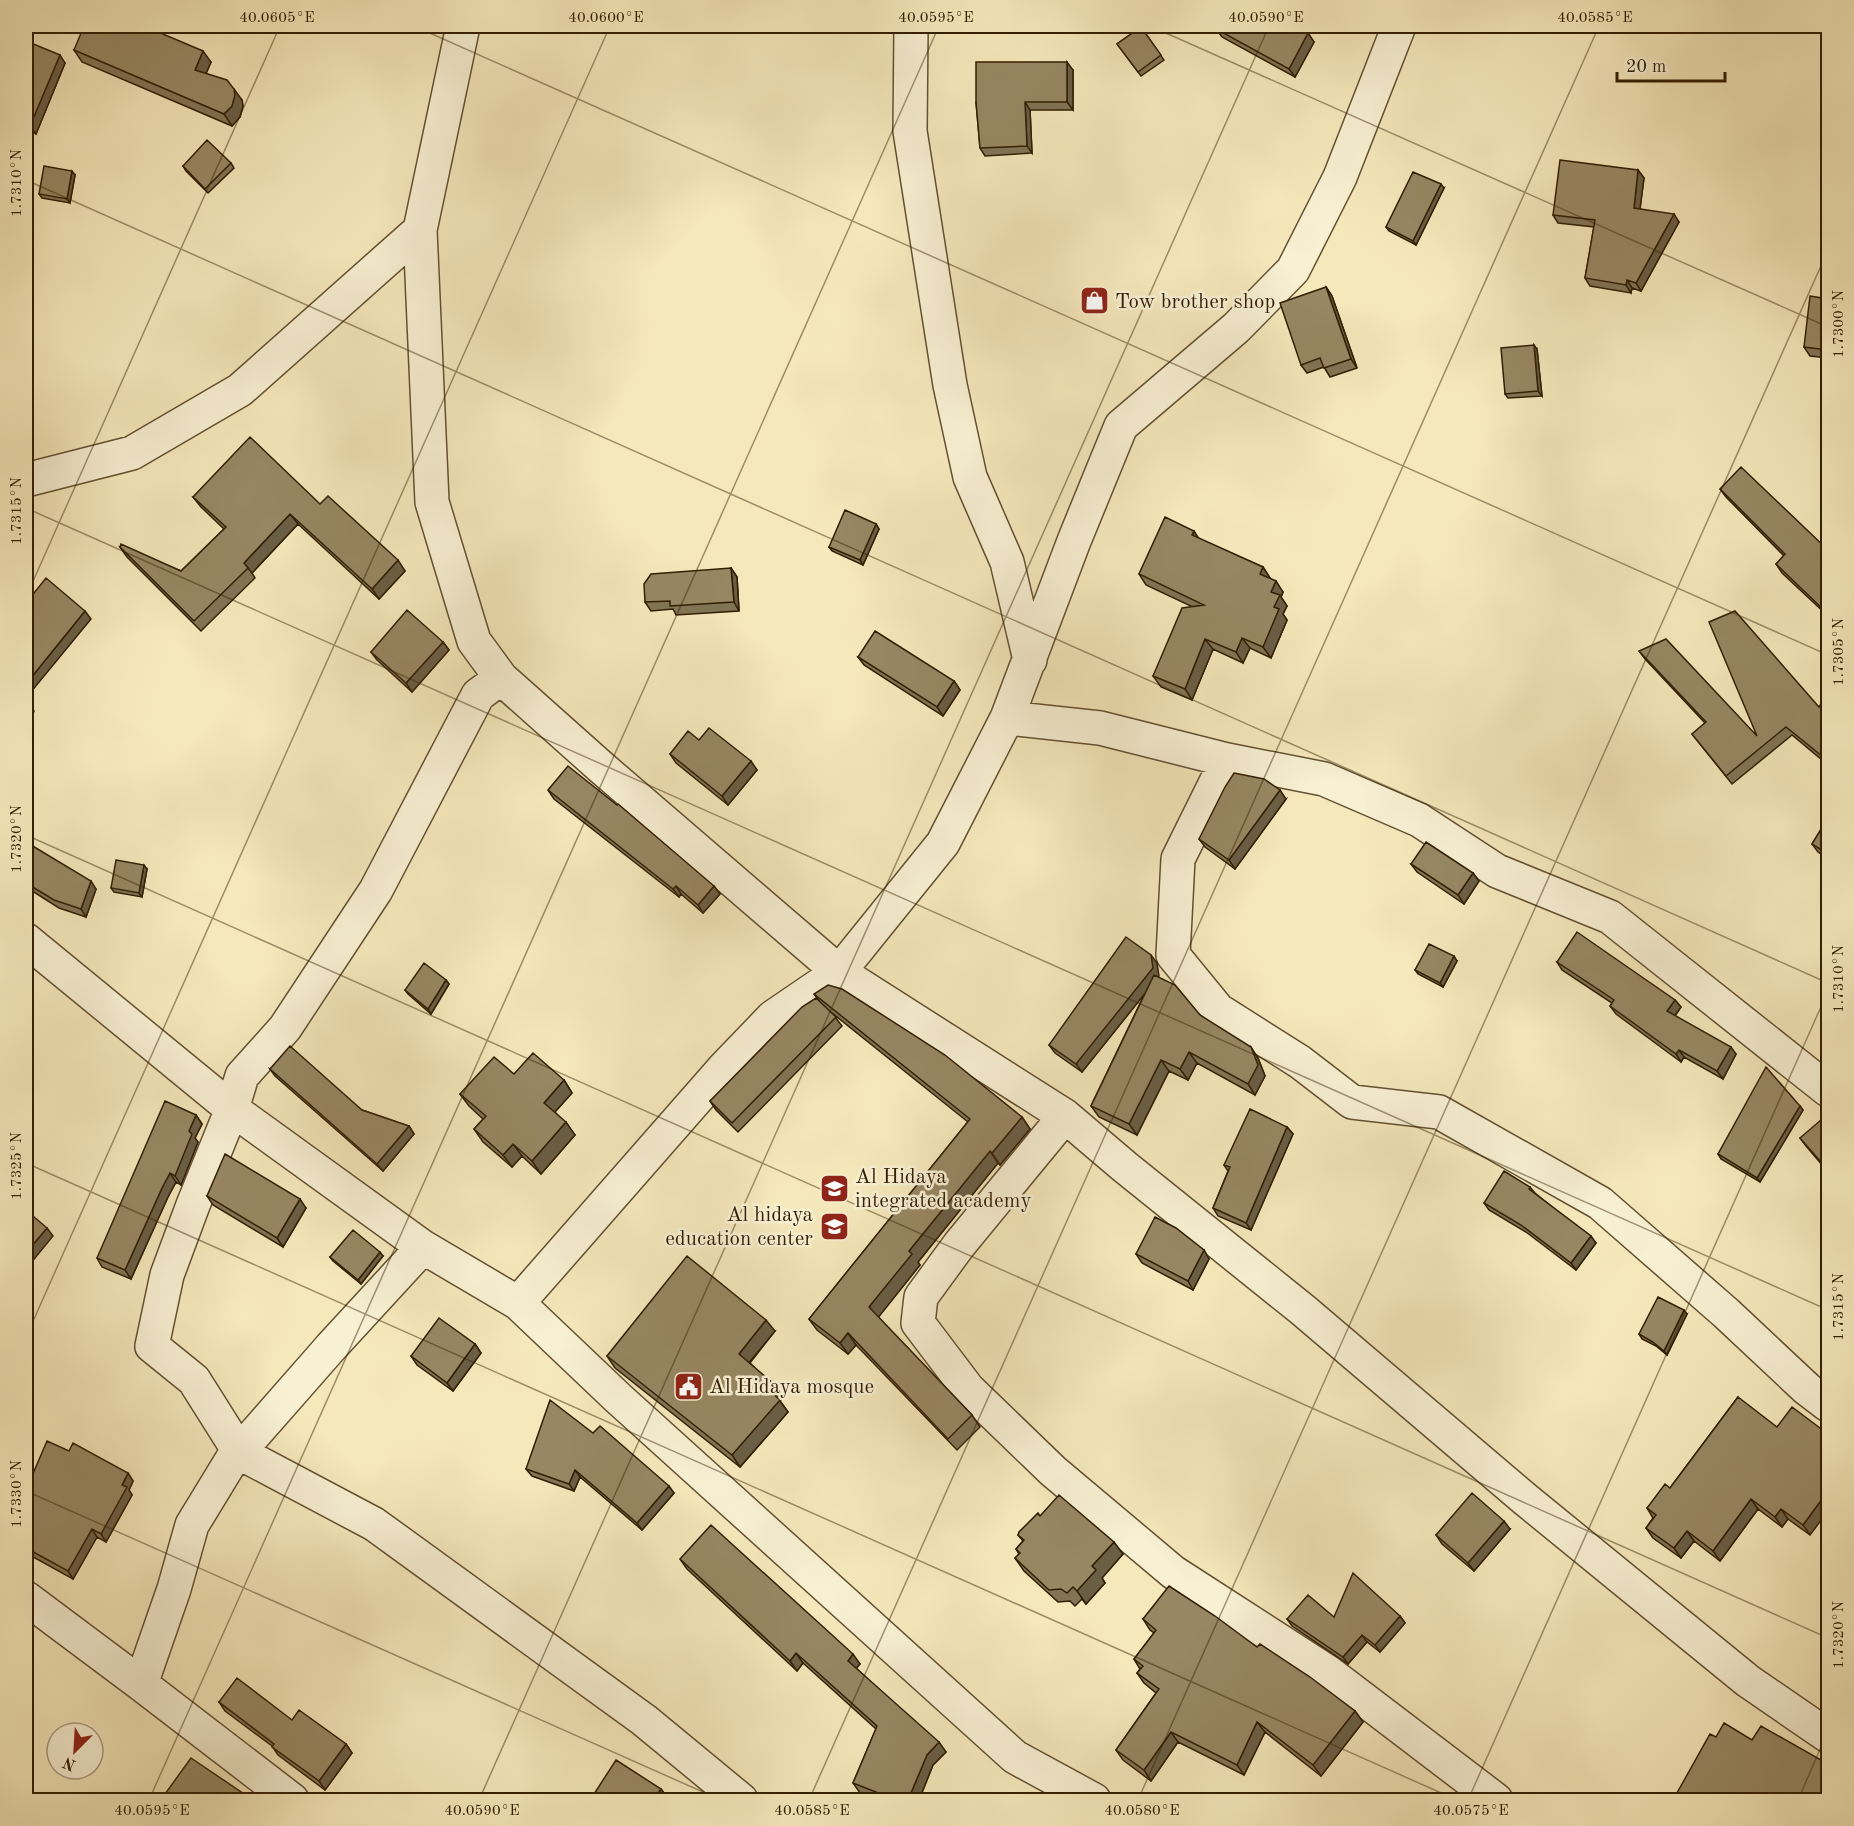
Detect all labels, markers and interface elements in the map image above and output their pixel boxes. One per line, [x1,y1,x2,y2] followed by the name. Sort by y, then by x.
[239,11,315,26] text: 40.0605°E
[568,11,644,26] text: 40.0600°E
[898,11,974,26] text: 40.0595°E
[1228,11,1304,26] text: 40.0590°E
[1557,11,1633,26] text: 40.0585°E
[1617,45,1725,83] scale bar
[1626,58,1666,76] text: 20 m
[10,149,25,217] text: 1.7310°N
[1078,285,1110,317] shop icon: Tow brother shop
[1832,290,1847,358] text: 1.7300°N
[1115,292,1275,313] place label: Tow brother shop
[10,477,25,545] text: 1.7315°N
[1832,618,1847,686] text: 1.7305°N
[10,805,25,873] text: 1.7320°N
[1832,945,1847,1013] text: 1.7310°N
[10,1132,25,1200] text: 1.7325°N
[855,1167,1032,1212] place label: Al Hidaya integrated academy
[818,1172,850,1204] school or university icon: Al Hidaya integrated academy
[665,1205,813,1250] place label: Al hidaya education center
[818,1210,850,1242] school or university icon: Al hidaya education center
[1832,1273,1847,1341] text: 1.7315°N
[672,1370,704,1402] public building icon: Al Hidaya mosque
[709,1377,874,1398] place label: Al Hidaya mosque
[10,1460,25,1528] text: 1.7330°N
[1832,1601,1847,1669] text: 1.7320°N
[45,1721,105,1781] north arrow
[60,1753,79,1773] text: N
[114,1804,190,1819] text: 40.0595°E
[444,1804,520,1819] text: 40.0590°E
[774,1804,850,1819] text: 40.0585°E
[1104,1804,1180,1819] text: 40.0580°E
[1433,1804,1509,1819] text: 40.0575°E

